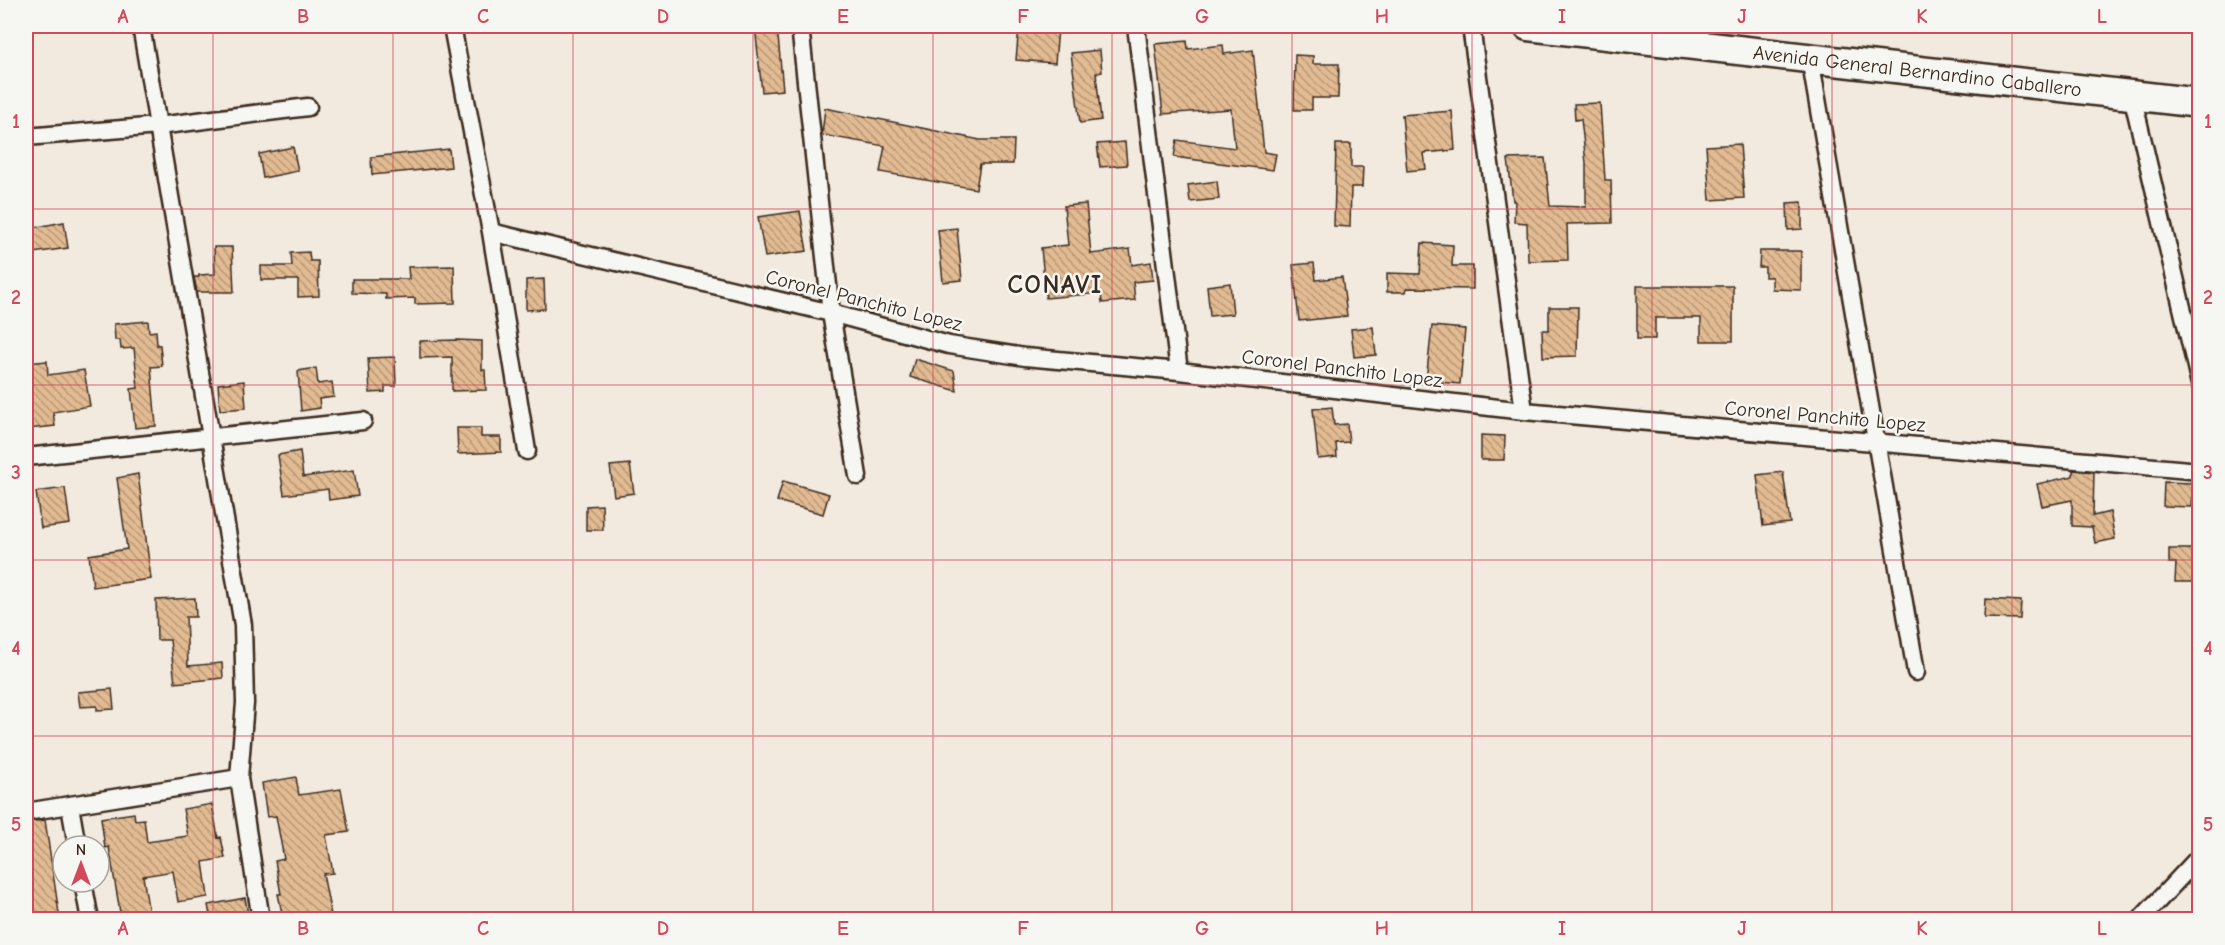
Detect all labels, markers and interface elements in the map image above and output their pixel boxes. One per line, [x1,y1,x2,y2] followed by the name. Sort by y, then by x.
[117,5,129,28] text: A
[297,5,309,28] text: B
[477,5,489,28] text: C
[657,5,669,28] text: D
[837,5,849,28] text: E
[1017,5,1029,28] text: F
[1195,5,1209,28] text: G
[1375,5,1389,28] text: H
[1558,5,1566,28] text: I
[1737,5,1747,28] text: J
[1916,5,1928,28] text: K
[2097,5,2107,28] text: L
[1752,41,2083,101] street label: Avenida General Bernardino Caballero
[12,110,20,133] text: 1
[2204,110,2212,133] text: 1
[763,265,965,336] street label: Coronel Panchito Lopez
[1007,270,1103,300] district label: CONAVI
[11,286,21,309] text: 2
[2203,286,2213,309] text: 2
[1240,345,1444,392] street label: Coronel Panchito Lopez
[1723,396,1927,437] street label: Coronel Panchito Lopez
[11,461,21,484] text: 3
[2203,461,2213,484] text: 3
[11,637,21,660] text: 4
[2203,637,2213,660] text: 4
[11,813,21,836] text: 5
[2203,813,2213,836] text: 5
[51,834,111,894] north arrow
[76,841,86,859] text: N
[117,917,129,940] text: A
[297,917,309,940] text: B
[477,917,489,940] text: C
[657,917,669,940] text: D
[837,917,849,940] text: E
[1017,917,1029,940] text: F
[1195,917,1209,940] text: G
[1375,917,1389,940] text: H
[1558,917,1566,940] text: I
[1737,917,1747,940] text: J
[1916,917,1928,940] text: K
[2097,917,2107,940] text: L

